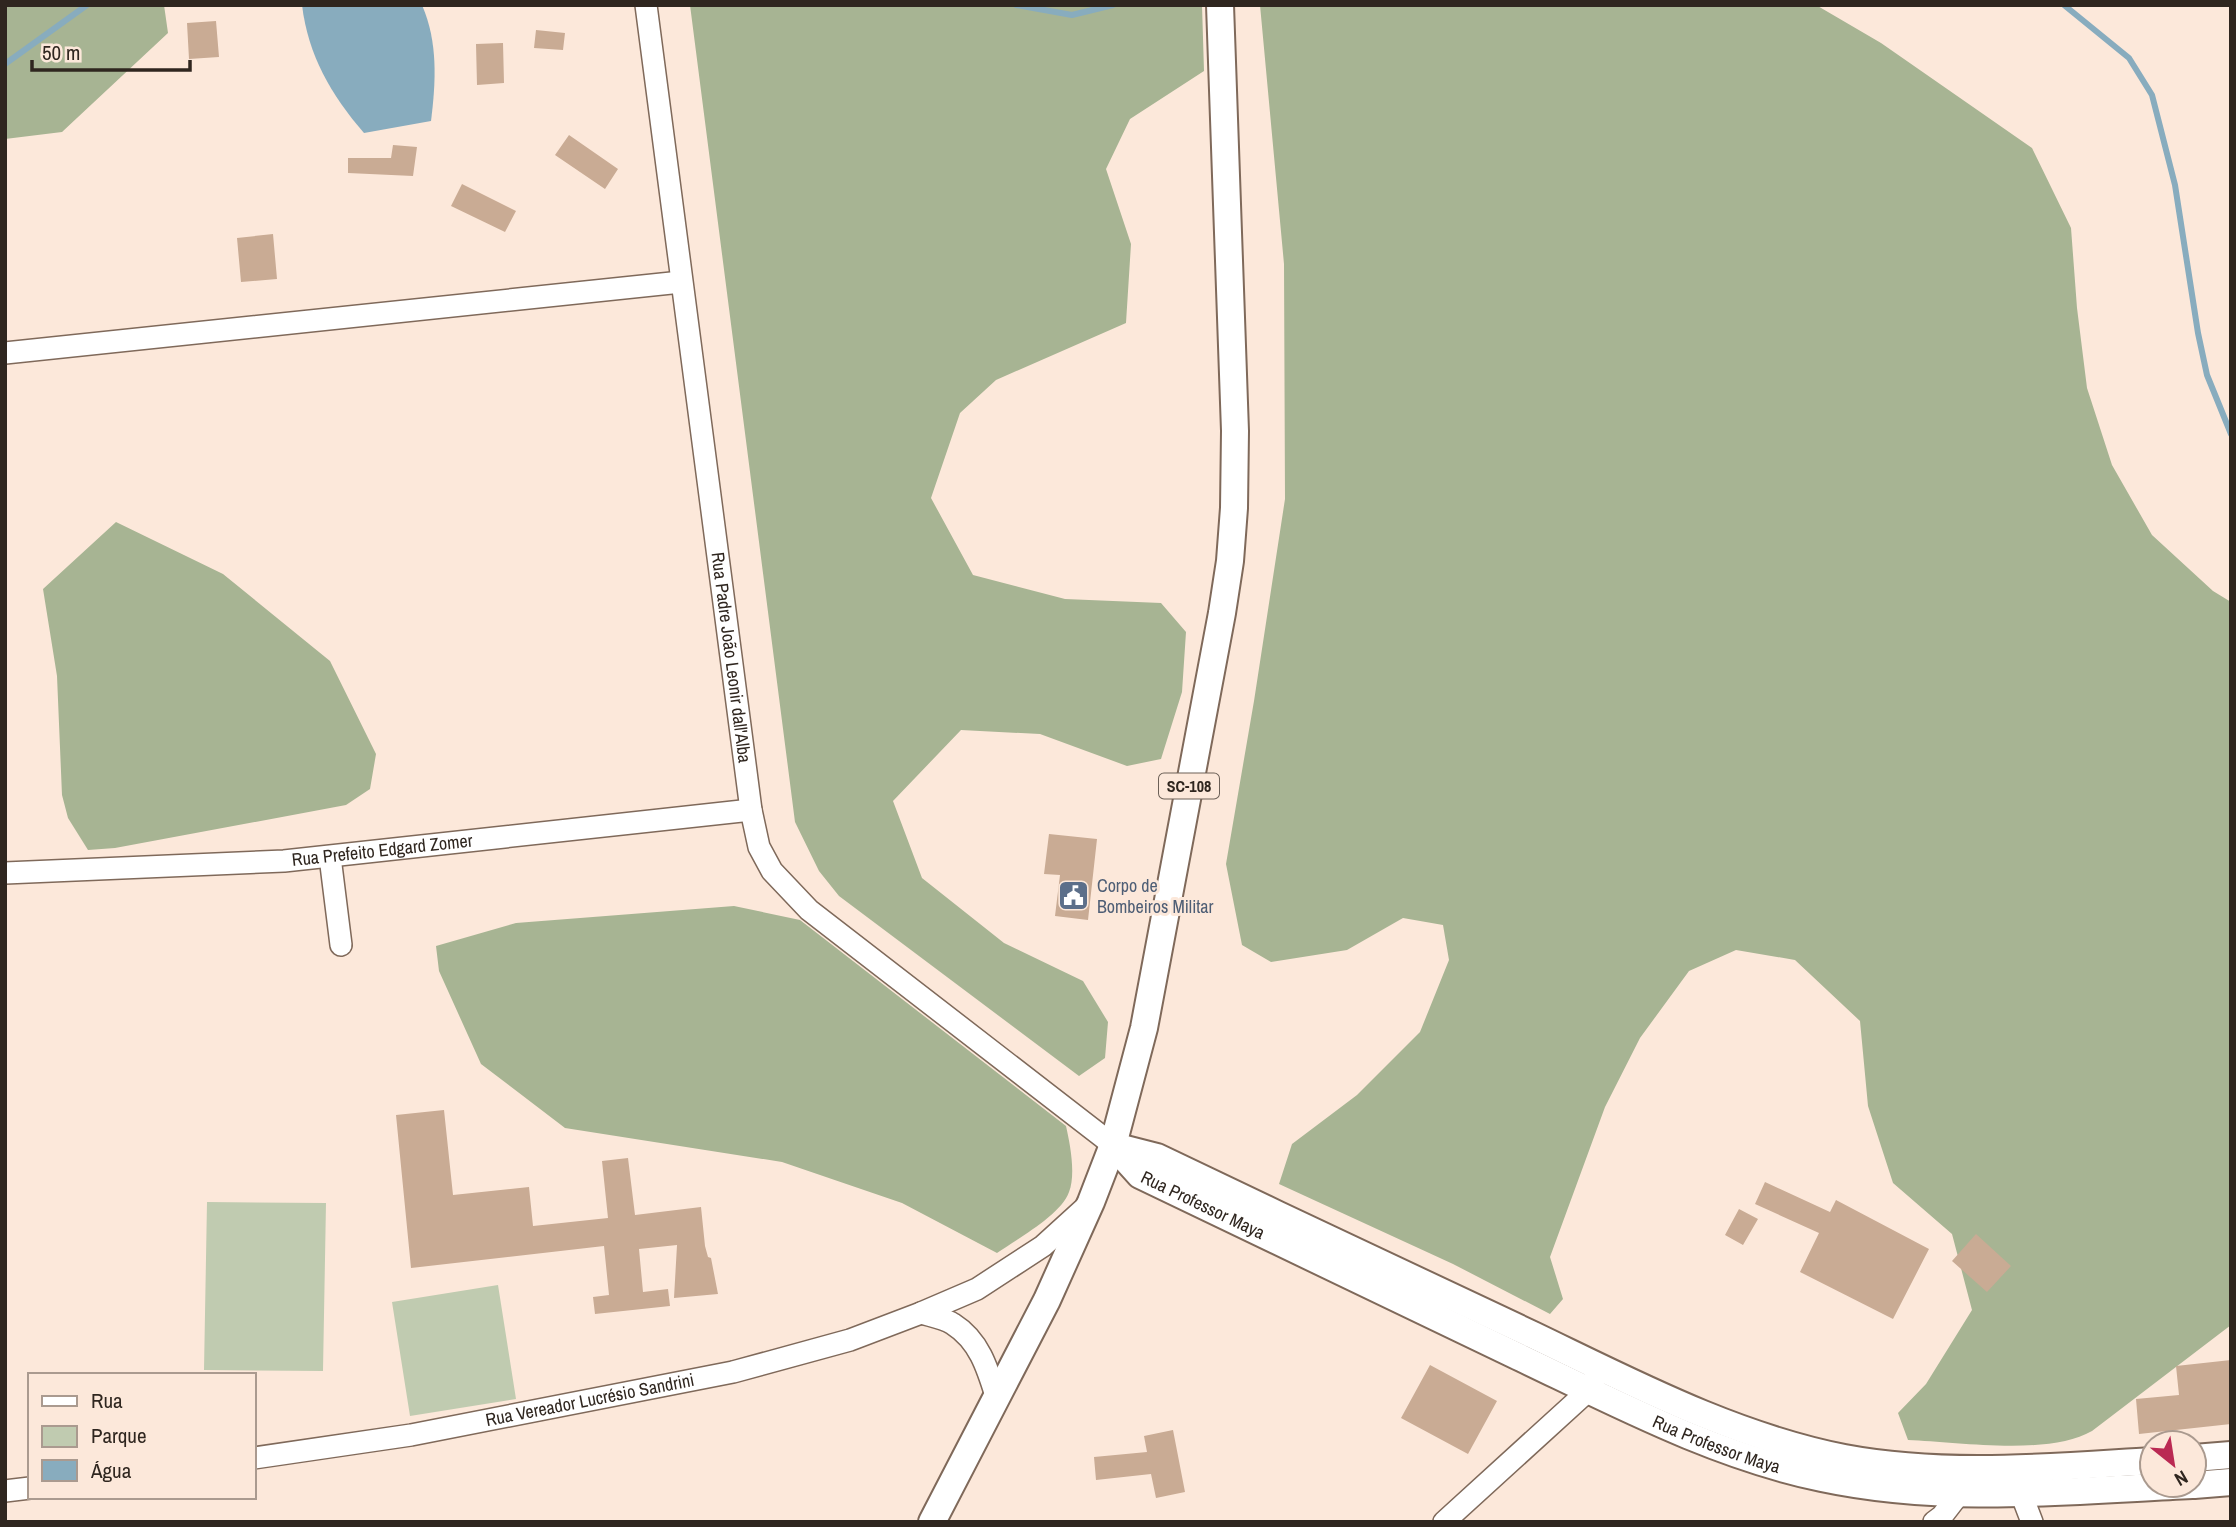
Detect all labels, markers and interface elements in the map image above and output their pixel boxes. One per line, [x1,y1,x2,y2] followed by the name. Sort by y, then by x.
[32,28,189,72] scale bar
[42,38,80,67] text: 50 m
[705,551,758,764] street label: Rua Padre João Leonir dall'Alba
[1159,774,1219,799] road number: SC-108
[291,827,474,872] street label: Rua Prefeito Edgard Zomer
[1097,873,1214,919] place label: Corpo de Bombeiros Militar
[1057,879,1091,913] public building icon: Corpo de Bombeiros Militar
[1137,1164,1269,1245] street label: Rua Professor Maya
[483,1367,696,1432] street label: Rua Vereador Lucrésio Sandrini
[28,1373,256,1499] legend
[91,1386,123,1415] text: Rua
[1649,1409,1783,1479] street label: Rua Professor Maya
[91,1421,147,1450] text: Parque
[2138,1429,2208,1499] north arrow
[90,1456,132,1485] text: Água
[2170,1465,2193,1493] text: N

